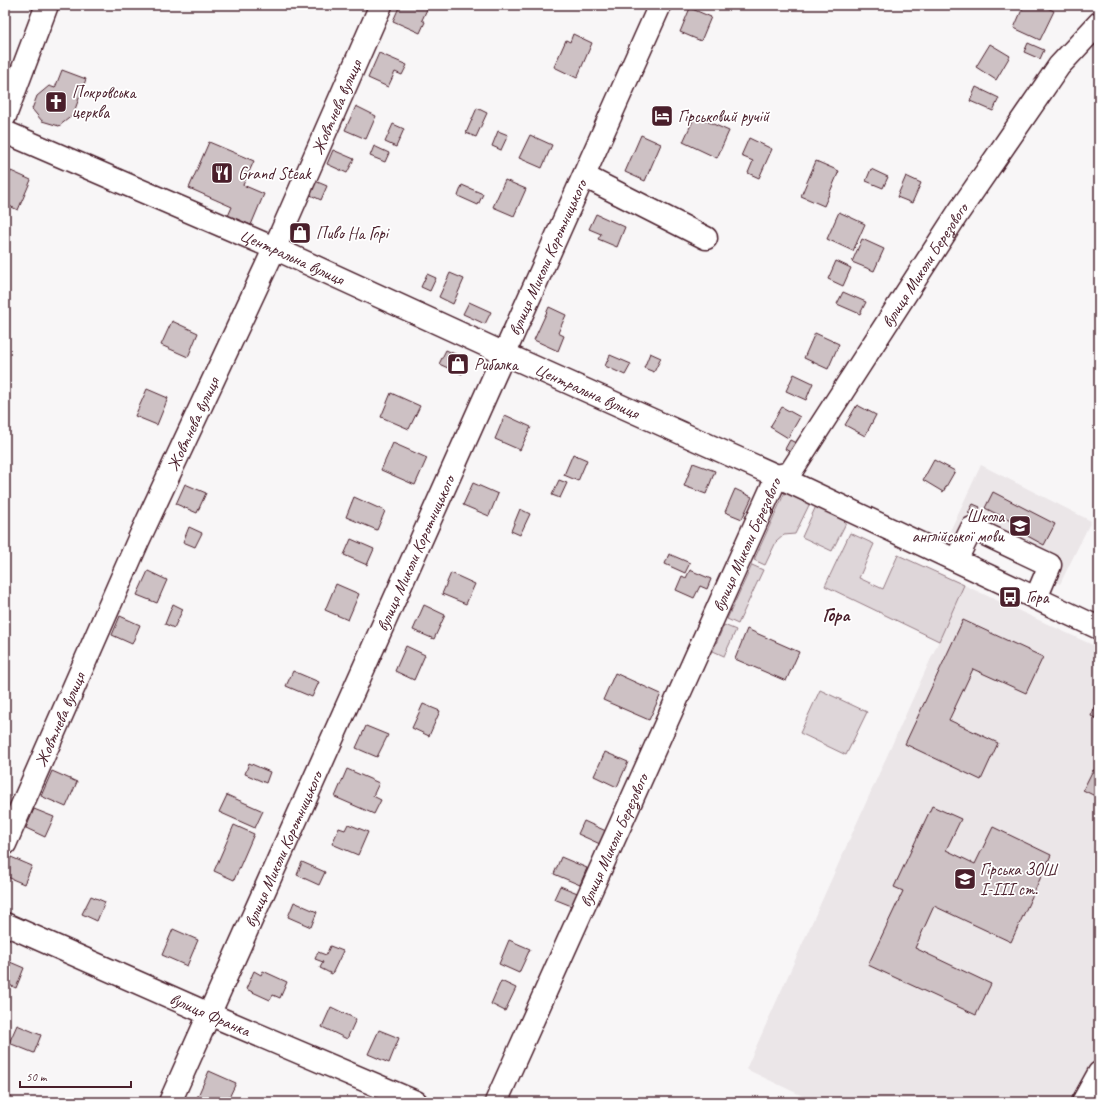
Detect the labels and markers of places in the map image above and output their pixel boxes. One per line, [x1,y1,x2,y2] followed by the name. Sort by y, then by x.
[72,82,137,123] place label: Покровська церква
[43,89,69,115] church icon: Покровська церква
[649,103,675,129] hotel icon: Гірськовий ручій
[678,106,770,127] place label: Гірськовий ручій
[209,160,235,186] restaurant icon: Grand Steak
[238,163,313,184] place label: Grand Steak
[287,220,313,246] shop icon: Пиво На Горі
[316,223,390,244] place label: Пиво На Горі
[445,351,471,377] shop icon: Рибалка
[474,354,520,375] place label: Рибалка
[912,506,1005,547] place label: Школа англійської мови
[1007,513,1033,539] school or university icon: Школа англійської мови
[997,584,1023,610] bus stop icon: Гора
[1026,587,1050,608] place label: Гора
[980,859,1058,900] place label: Гірська ЗОШ І-ІІІ ст.
[952,866,978,892] school or university icon: Гірська ЗОШ І-ІІІ ст.

